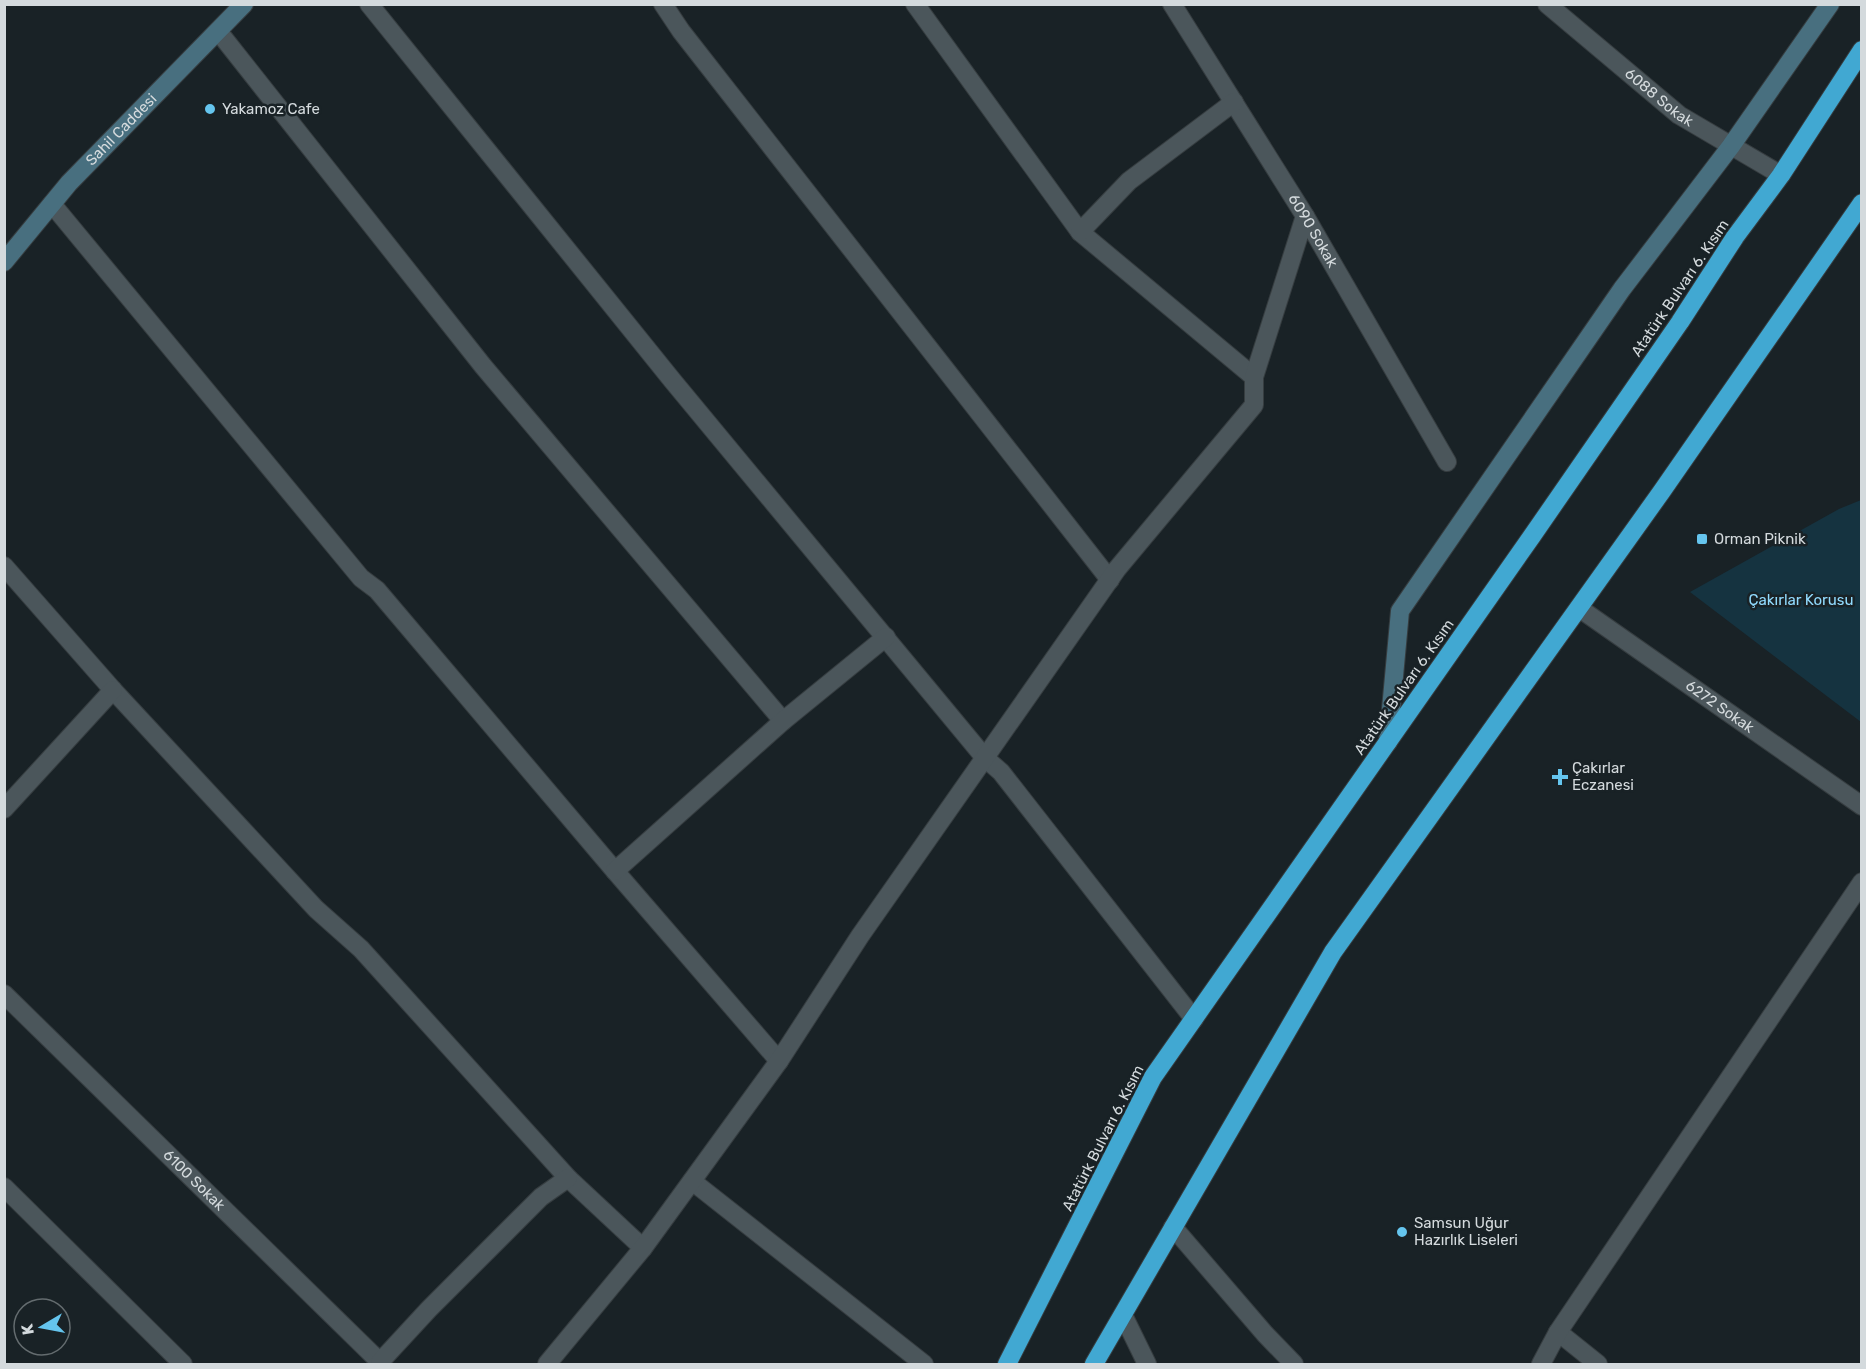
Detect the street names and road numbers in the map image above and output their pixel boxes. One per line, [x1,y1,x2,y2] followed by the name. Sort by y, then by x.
[1621,64,1697,130] street label: 6088 Sokak
[82,90,160,169] street label: Sahil Caddesi
[1284,191,1342,271] street label: 6090 Sokak
[1627,216,1733,360] street label: Atatürk Bulvarı 6. Kısım
[1350,616,1458,758] street label: Atatürk Bulvarı 6. Kısım
[1682,676,1758,737] street label: 6272 Sokak
[1058,1062,1148,1214] street label: Atatürk Bulvarı 6. Kısım
[159,1146,229,1214] street label: 6100 Sokak

